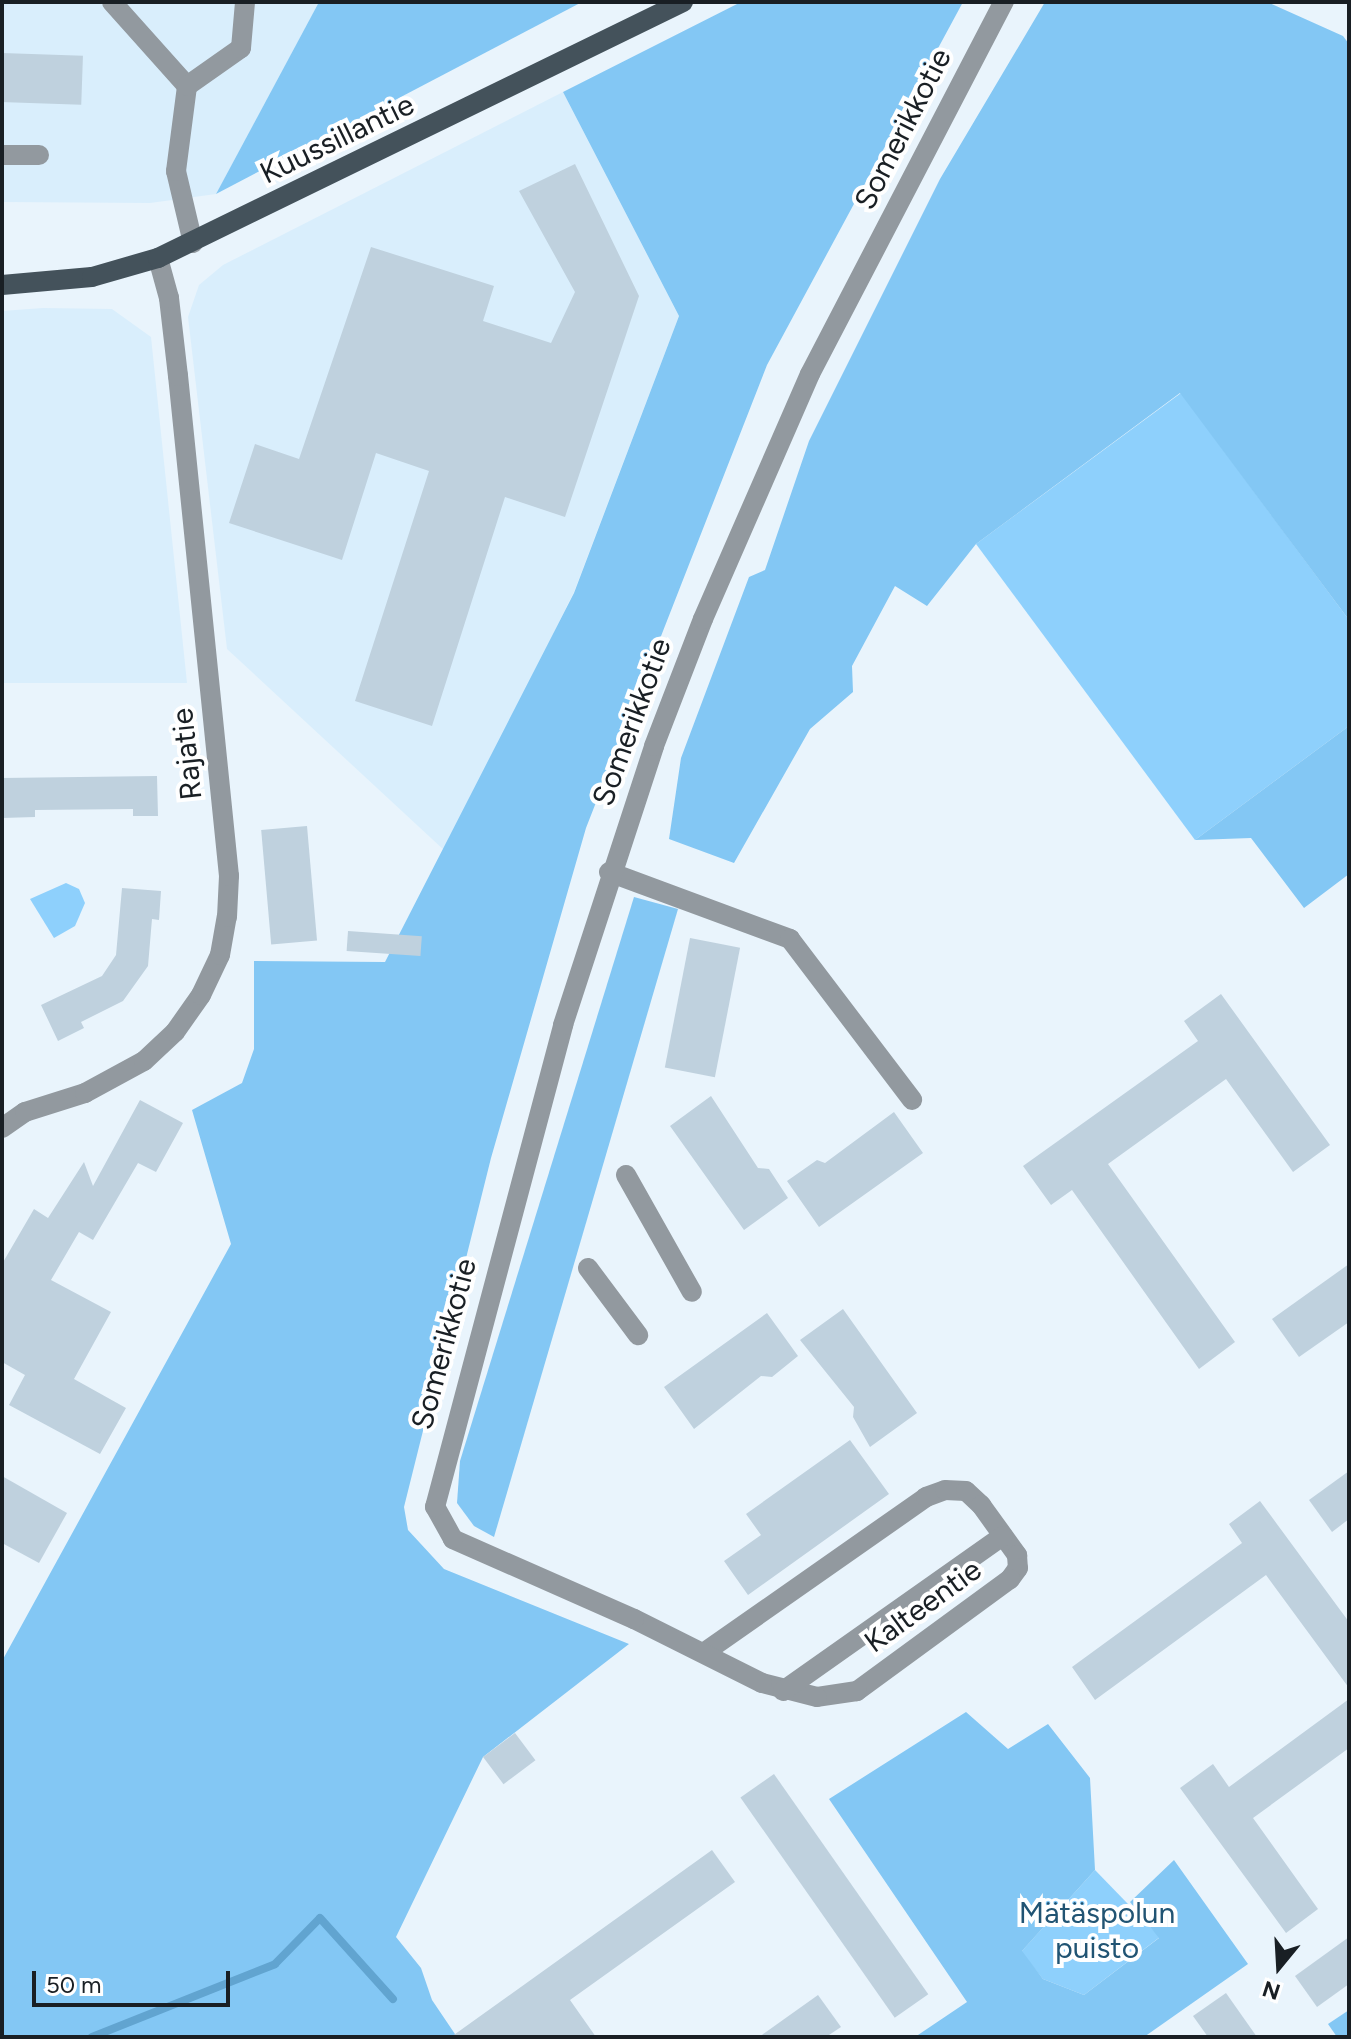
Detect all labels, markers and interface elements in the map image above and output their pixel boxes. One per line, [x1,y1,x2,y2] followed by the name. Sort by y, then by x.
[847,43,959,215] street label: Somerikkotie
[254,86,420,192] street label: Kuussillantie
[585,633,679,811] street label: Somerikkotie
[164,706,210,802] street label: Rajatie
[404,1254,484,1434] street label: Somerikkotie
[858,1552,988,1660] street label: Kalteentie
[1019,1895,1175,1966] park label: Mätäspolun puisto
[1239,1927,1319,2007] north arrow
[36,1955,234,2005] scale bar
[46,1970,102,1999] text: 50 m
[1259,1975,1284,2006] text: N

